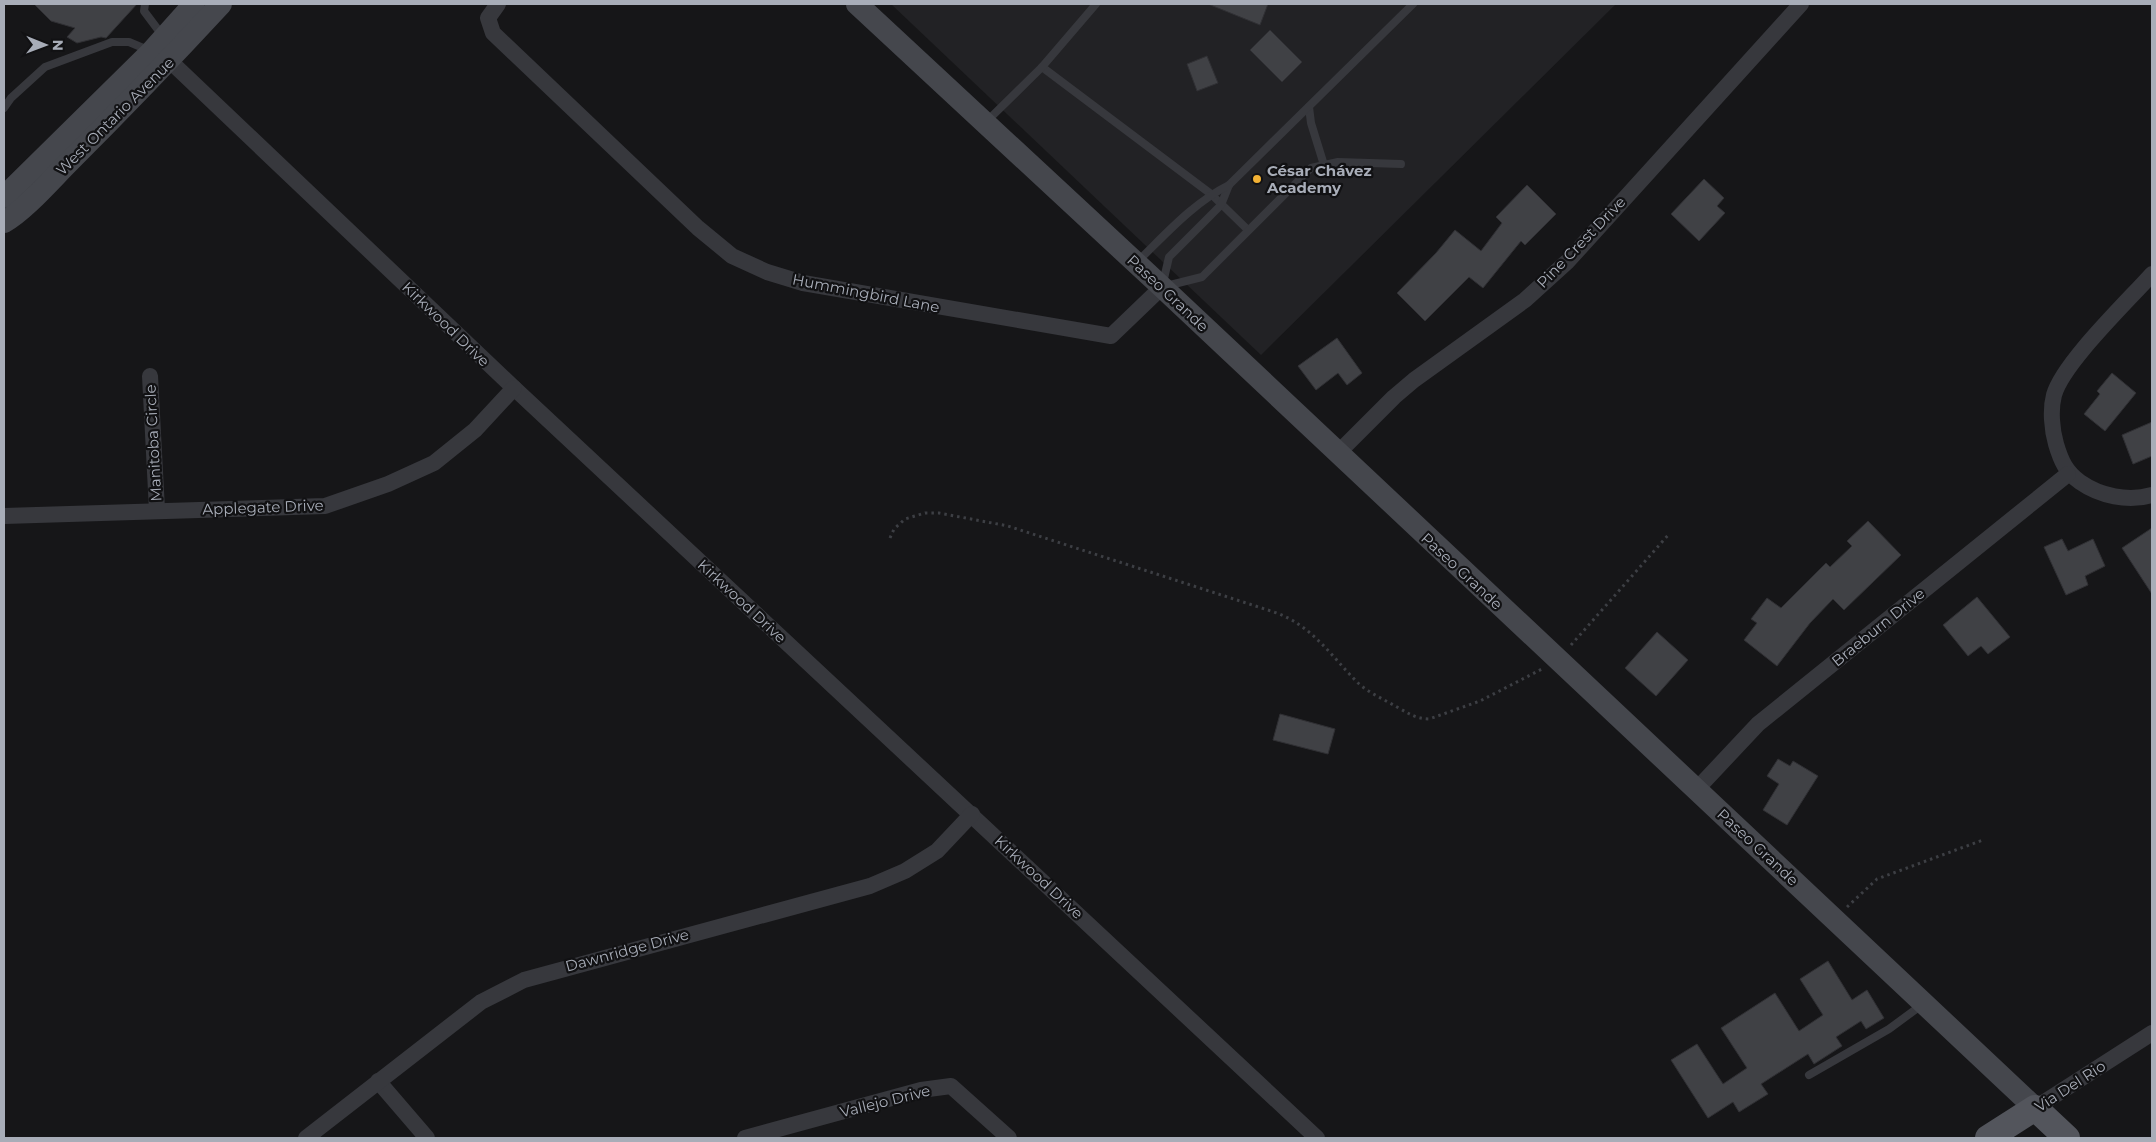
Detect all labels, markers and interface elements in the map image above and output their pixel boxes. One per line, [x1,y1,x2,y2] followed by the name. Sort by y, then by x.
[20,20,70,70] north arrow
[49,39,67,51] text: N
[52,53,178,179] street label: West Ontario Avenue
[1266,161,1372,197] place label: César Chávez Academy
[1251,173,1263,185] marker: César Chávez Academy
[1532,192,1630,292] street label: Pine Crest Drive
[1123,250,1213,336] street label: Paseo Grande
[791,269,941,317] street label: Hummingbird Lane
[398,277,494,371] street label: Kirkwood Drive
[140,384,166,502] street label: Manitoba Circle
[202,495,324,519] street label: Applegate Drive
[1417,528,1507,614] street label: Paseo Grande
[694,555,790,647] street label: Kirkwood Drive
[1828,584,1928,670] street label: Braeburn Drive
[1713,804,1803,890] street label: Paseo Grande
[991,831,1087,923] street label: Kirkwood Drive
[563,924,691,976] street label: Dawnridge Drive
[2031,1056,2109,1116] street label: Via Del Rio
[838,1081,932,1121] street label: Vallejo Drive

